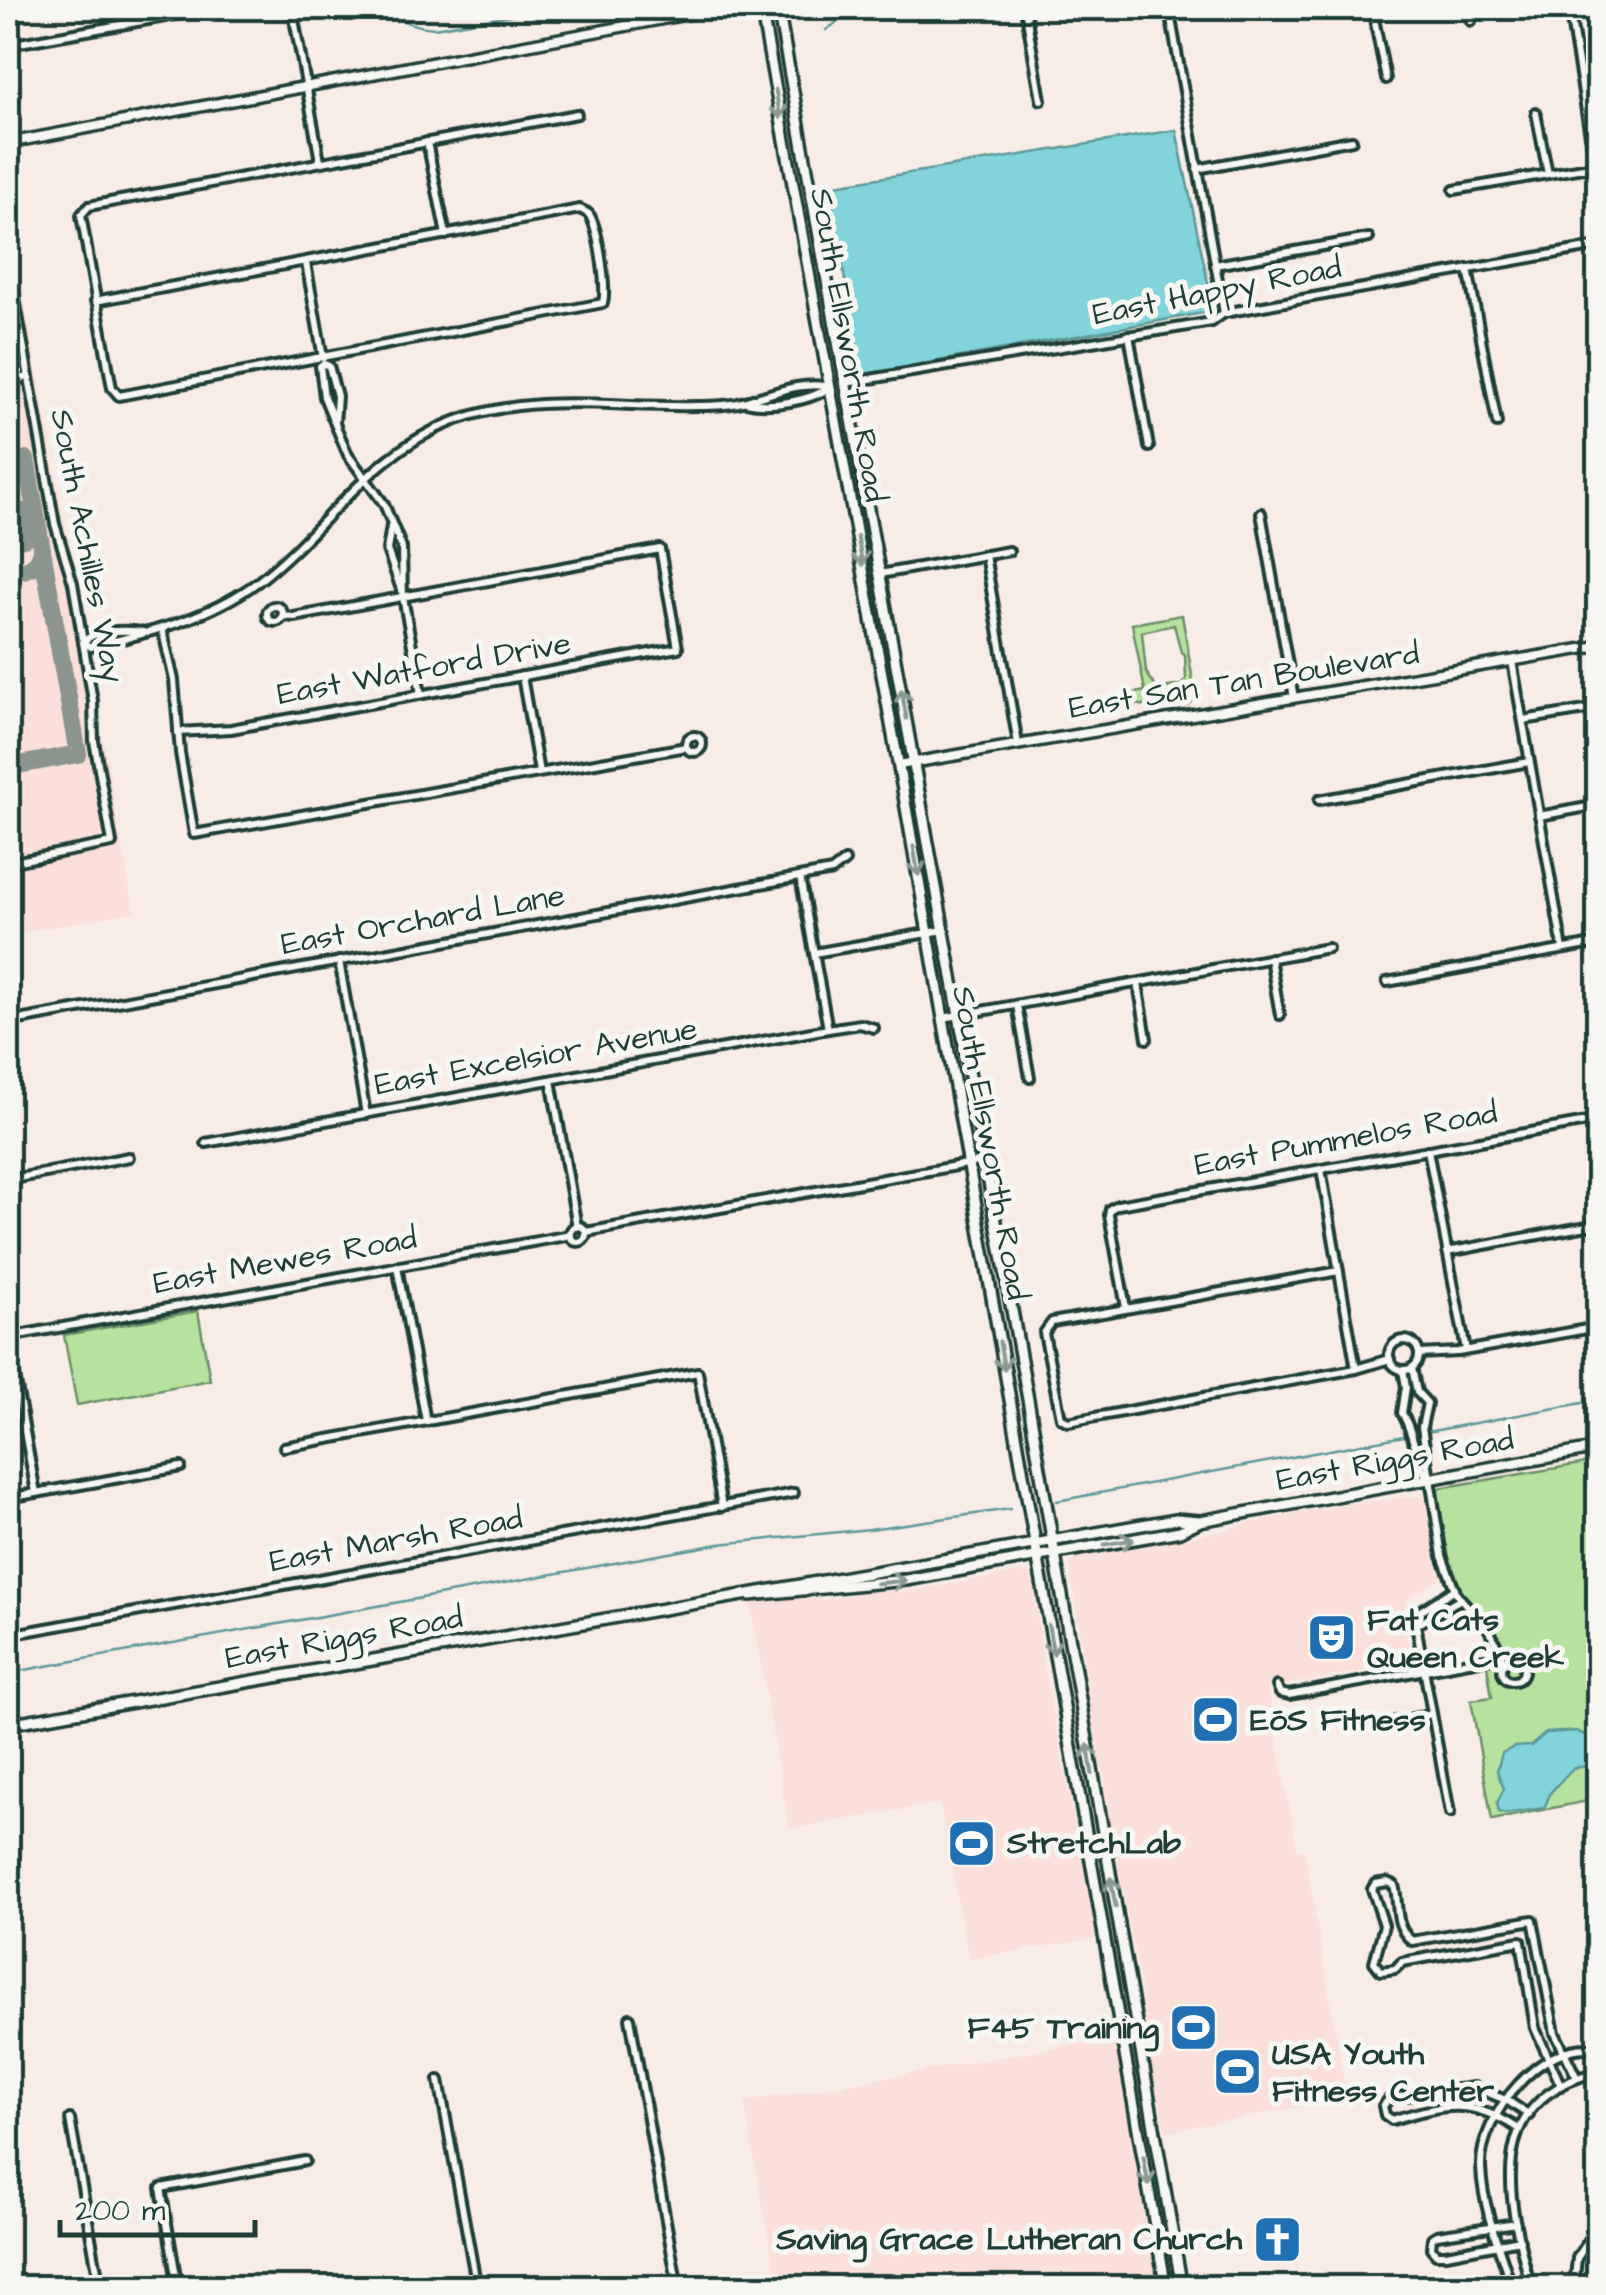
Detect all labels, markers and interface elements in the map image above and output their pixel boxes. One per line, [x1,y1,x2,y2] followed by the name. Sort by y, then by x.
[769,87,788,119] one-way arrow
[798,184,898,506] street label: South Ellsworth Road
[1089,245,1345,337] street label: East Happy Road
[38,405,136,687] street label: South Achilles Way
[851,535,870,567] one-way arrow
[274,621,574,717] street label: East Watford Drive
[1066,631,1422,731] street label: East San Tan Boulevard
[894,688,913,721] one-way arrow
[907,845,926,877] one-way arrow
[278,873,568,967] street label: East Orchard Lane
[940,982,1040,1304] street label: South Ellsworth Road
[371,1006,701,1108] street label: East Excelsior Avenue
[1191,1090,1501,1188] street label: East Pummelos Road
[150,1216,420,1306] street label: East Mewes Road
[993,1339,1012,1372] one-way arrow
[1273,1417,1517,1503] street label: East Riggs Road
[266,1496,526,1584] street label: East Marsh Road
[1102,1532,1135,1551] one-way arrow
[875,1572,907,1591] one-way arrow
[222,1595,466,1681] street label: East Riggs Road
[1367,1598,1564,1680] place label: Fat Cats Queen Creek
[1306,1612,1358,1664] theatre icon: Fat Cats Queen Creek
[1042,1623,1061,1655] one-way arrow
[1189,1694,1241,1746] sports icon: EōS Fitness
[1250,1698,1426,1743] place label: EōS Fitness
[1081,1743,1099,1775] one-way arrow
[946,1817,998,1869] sports icon: StretchLab
[1006,1821,1181,1866] place label: StretchLab
[1103,1877,1122,1909] one-way arrow
[1168,2002,1220,2054] sports icon: F45 Training
[968,2006,1160,2052] place label: F45 Training
[1272,2032,1494,2114] place label: USA Youth Fitness Center
[1211,2046,1263,2098] sports icon: USA Youth Fitness Center
[1137,2154,1156,2187] one-way arrow
[60,2175,255,2237] scale bar
[75,2190,166,2232] text: 200 m
[1251,2213,1303,2265] church icon: Saving Grace Lutheran Church
[775,2217,1243,2263] place label: Saving Grace Lutheran Church

